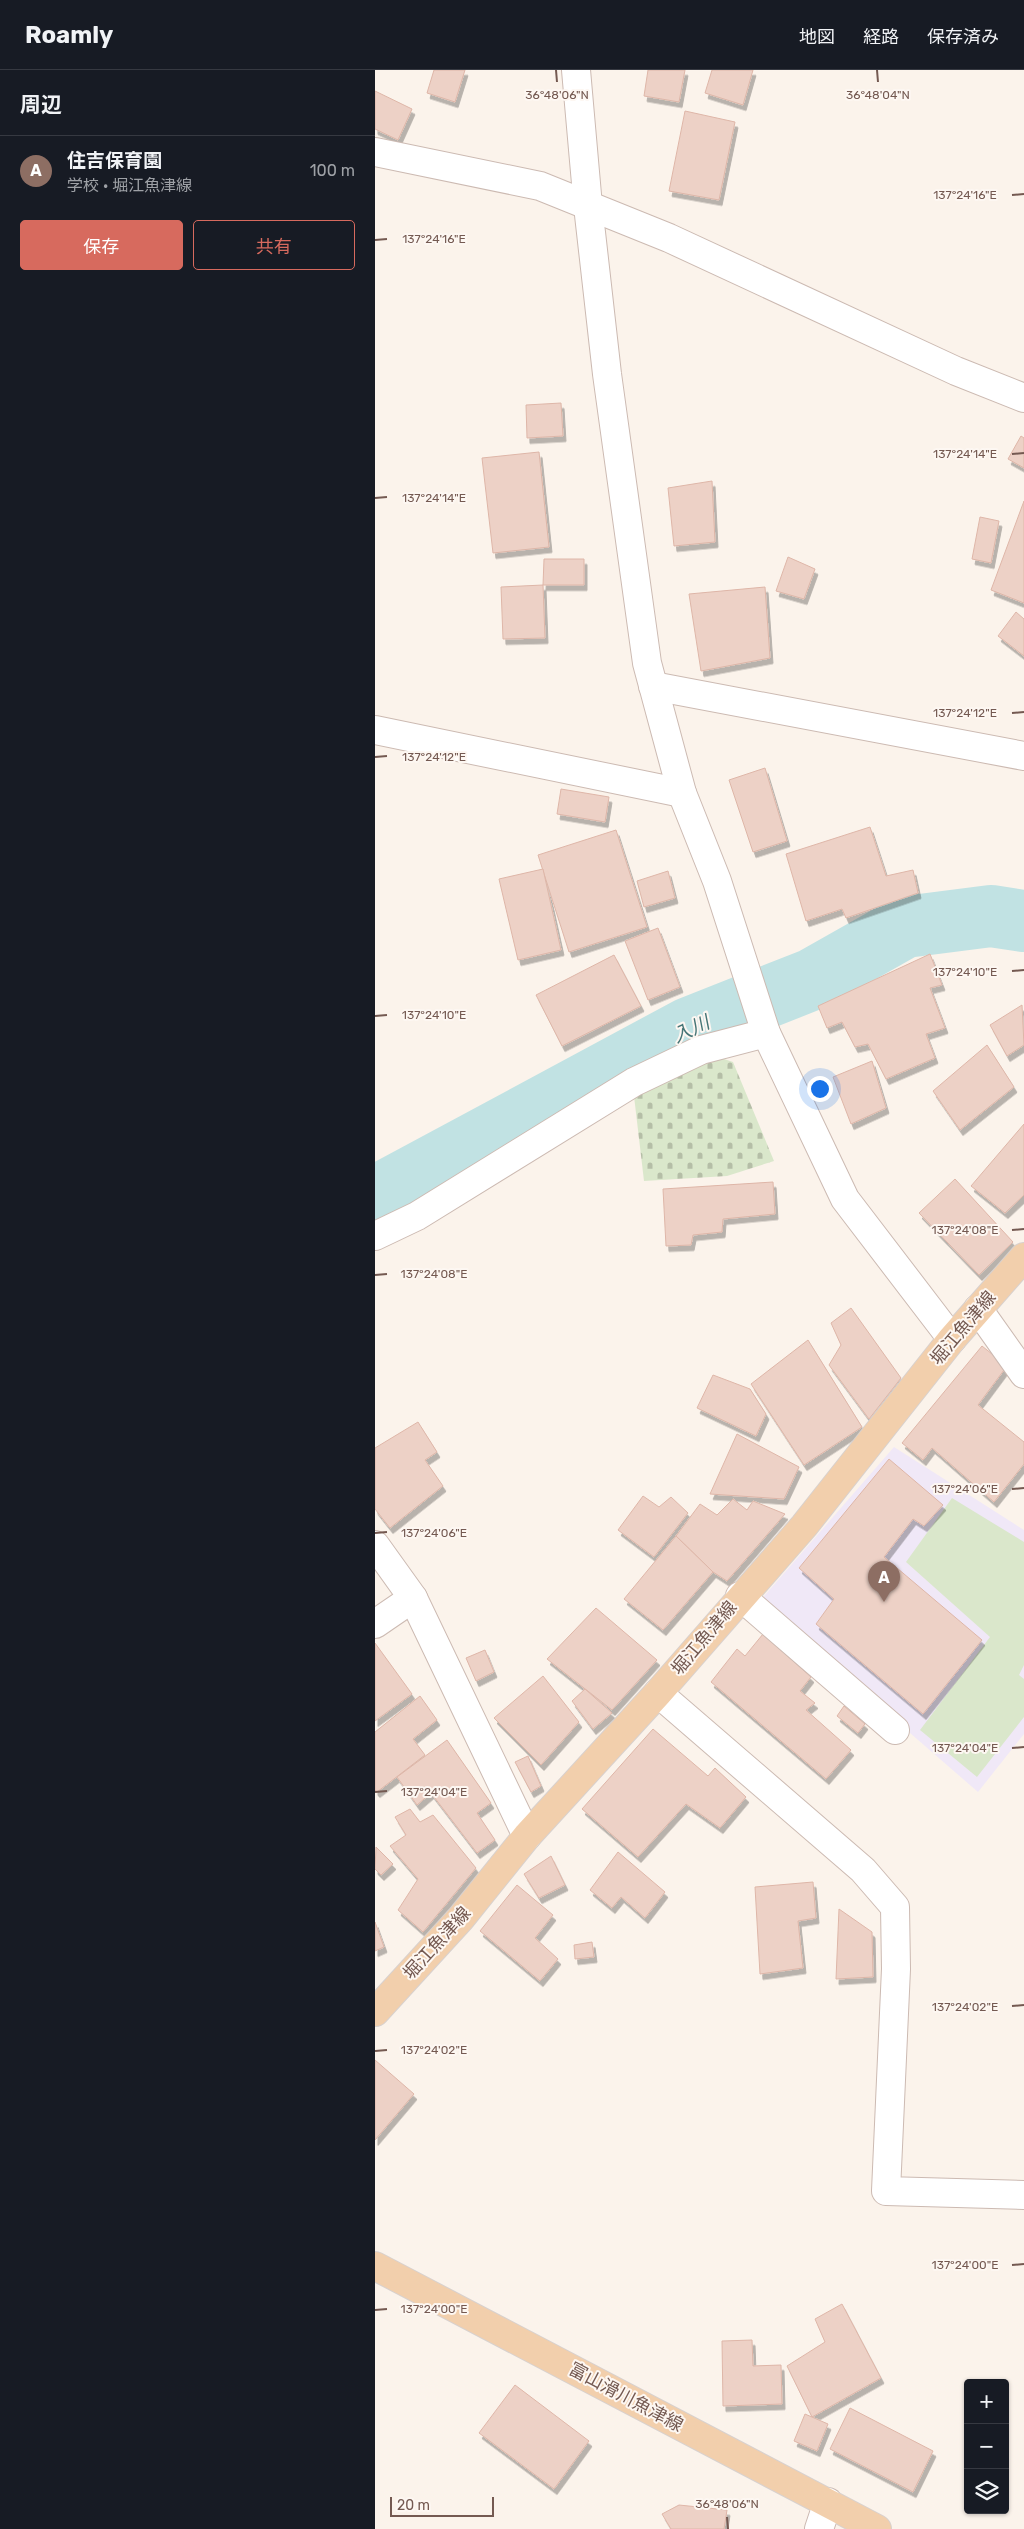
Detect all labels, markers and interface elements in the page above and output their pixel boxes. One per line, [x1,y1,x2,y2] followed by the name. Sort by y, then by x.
[25,21,113,49] text: Roamly
[799,26,835,48] text: 地図
[863,26,899,48] text: 経路
[927,26,999,48] text: 保存済み
[525,88,589,102] text: 36°48'06"N
[846,88,910,102] text: 36°48'04"N
[20,92,62,117] text: 周辺
[67,149,162,172] text: 住吉保育園
[30,161,42,180] text: A
[310,161,355,180] text: 100 m
[67,176,192,195] text: 学校 · 堀江魚津線
[933,188,997,202] text: 137°24'16"E
[20,220,183,270] button: 保存
[193,220,355,270] button: 共有
[402,232,466,246] text: 137°24'16"E
[933,447,997,461] text: 137°24'14"E
[402,491,466,505] text: 137°24'14"E
[933,706,997,720] text: 137°24'12"E
[402,750,466,764] text: 137°24'12"E
[933,965,997,979] text: 137°24'10"E
[402,1008,466,1022] text: 137°24'10"E
[669,1010,715,1047] water label: 入川
[807,1076,833,1102] your location
[932,1223,998,1237] text: 137°24'08"E
[401,1267,467,1281] text: 137°24'08"E
[926,1286,1000,1370] street label: 堀江魚津線
[932,1482,998,1496] text: 137°24'06"E
[401,1526,467,1540] text: 137°24'06"E
[868,1561,900,1602] pin: A
[667,1596,741,1680] street label: 堀江魚津線
[932,1741,998,1755] text: 137°24'04"E
[401,1785,467,1799] text: 137°24'04"E
[399,1902,475,1984] street label: 堀江魚津線
[932,2000,998,2014] text: 137°24'02"E
[401,2043,467,2057] text: 137°24'02"E
[932,2258,998,2272] text: 137°24'00"E
[401,2302,467,2316] text: 137°24'00"E
[565,2358,687,2436] street label: 富山滑川魚津線
[964,2379,1009,2514] map controls
[964,2379,1009,2424] button: +
[964,2424,1009,2469] button: −
[964,2469,1009,2514] button: layers
[390,2494,494,2517] scale bar
[397,2497,430,2514] text: 20 m
[695,2497,759,2511] text: 36°48'06"N

